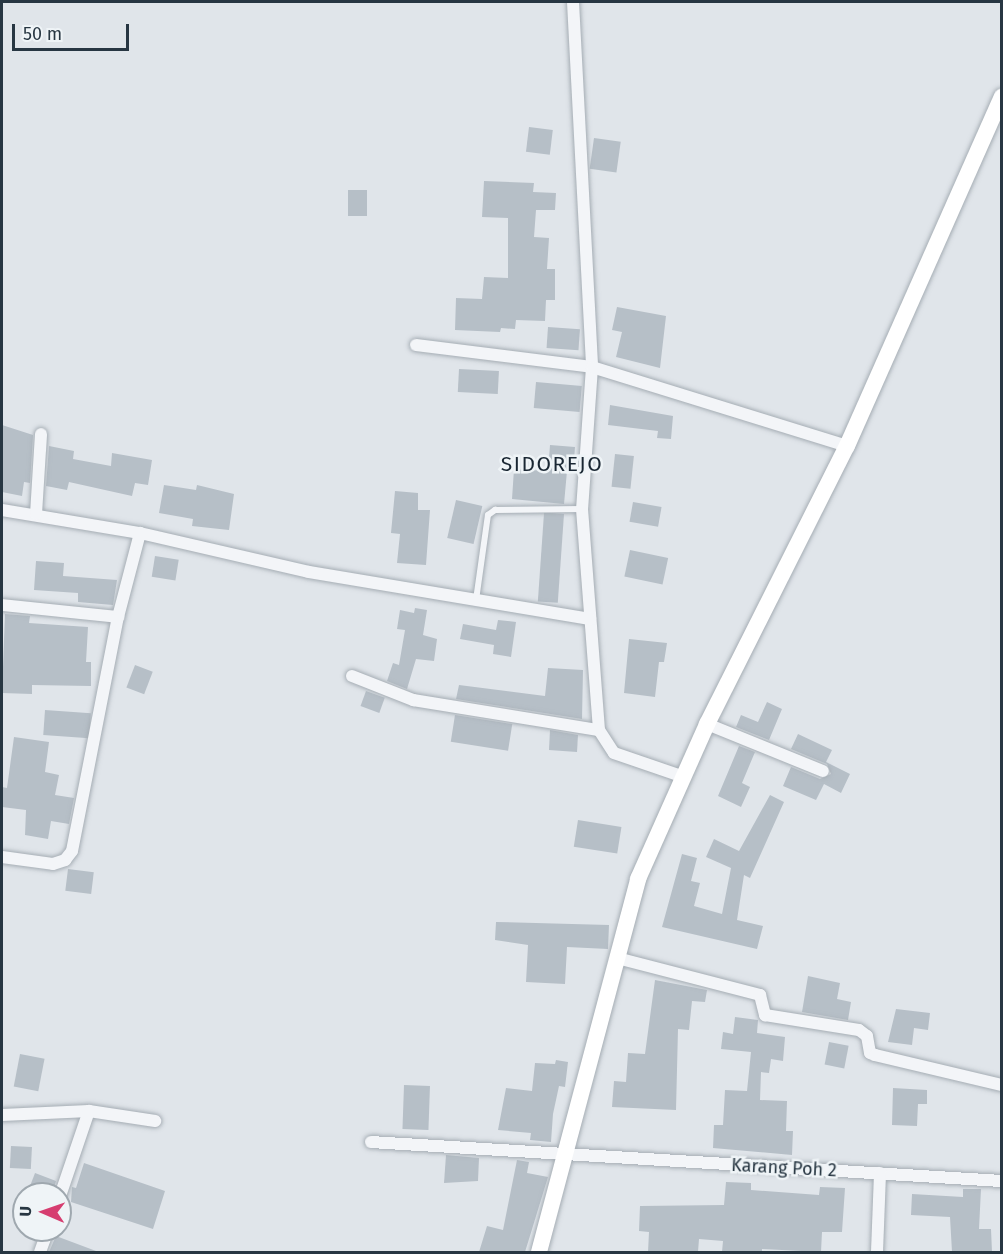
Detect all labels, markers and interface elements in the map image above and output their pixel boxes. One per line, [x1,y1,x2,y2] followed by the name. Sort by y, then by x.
[15,12,132,50] scale bar
[23,23,62,45] text: 50 m
[501,451,603,477] district label: SIDOREJO
[731,1154,837,1182] street label: Karang Poh 2
[12,1182,72,1242] north arrow
[16,1206,35,1217] text: U

